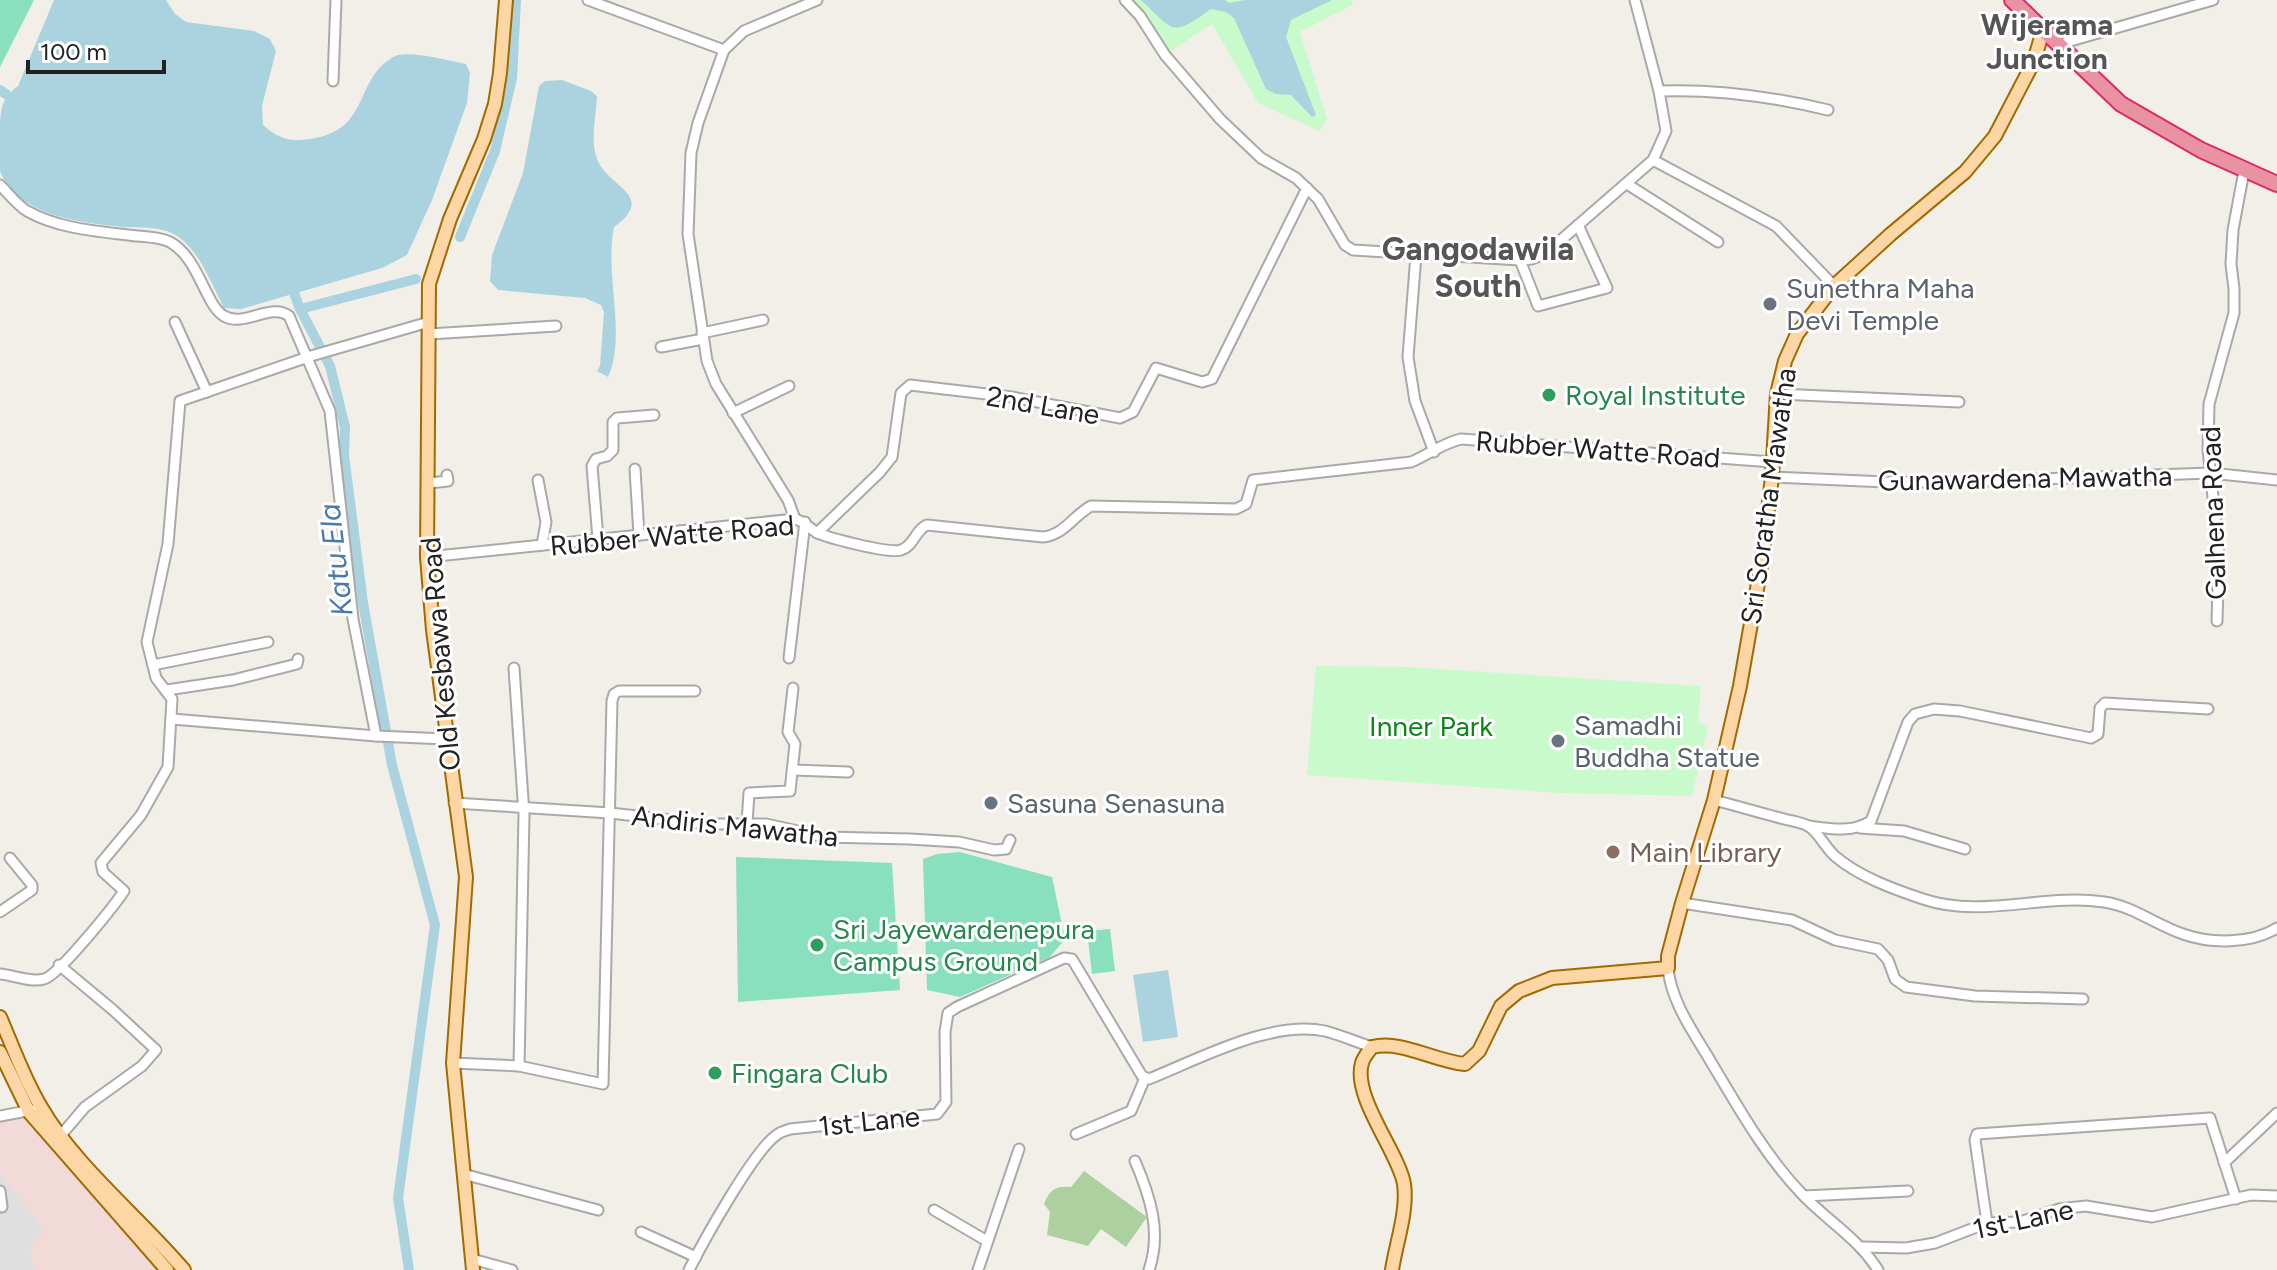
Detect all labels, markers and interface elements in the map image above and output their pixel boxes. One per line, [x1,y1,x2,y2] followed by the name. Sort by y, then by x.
[1981,6,2113,77] district label: Wijerama Junction
[28,24,164,74] scale bar
[40,37,107,66] text: 100 m
[1382,230,1574,305] district label: Gangodawila South
[1786,271,1974,337] place label: Sunethra Maha Devi Temple
[1761,295,1779,313] marker: Sunethra Maha Devi Temple
[1733,365,1803,627] street label: Sri Soratha Mawatha
[984,378,1102,432] street label: 2nd Lane
[1565,378,1746,412] place label: Royal Institute
[1540,386,1558,404] marker: Royal Institute
[1474,423,1722,475] street label: Rubber Watte Road
[2193,425,2233,601] street label: Galhena Road
[1877,458,2173,498] street label: Gunawardena Mawatha
[310,502,361,619] water label: Katu Ela
[548,507,796,563] street label: Rubber Watte Road
[413,536,467,772] street label: Old Kesbawa Road
[1574,708,1760,774] place label: Samadhi Buddha Statue
[1369,709,1493,743] park label: Inner Park
[1549,732,1567,750] marker: Samadhi Buddha Statue
[1007,786,1225,820] place label: Sasuna Senasuna
[982,794,1000,812] marker: Sasuna Senasuna
[630,798,840,854] street label: Andiris Mawatha
[1629,835,1782,869] place label: Main Library
[1604,843,1622,861] marker: Main Library
[833,912,1095,978] place label: Sri Jayewardenepura Campus Ground
[808,936,826,954] marker: Sri Jayewardenepura Campus Ground
[731,1056,888,1090] place label: Fingara Club
[706,1064,724,1082] marker: Fingara Club
[817,1099,921,1143] street label: 1st Lane
[1970,1192,2076,1246] street label: 1st Lane

